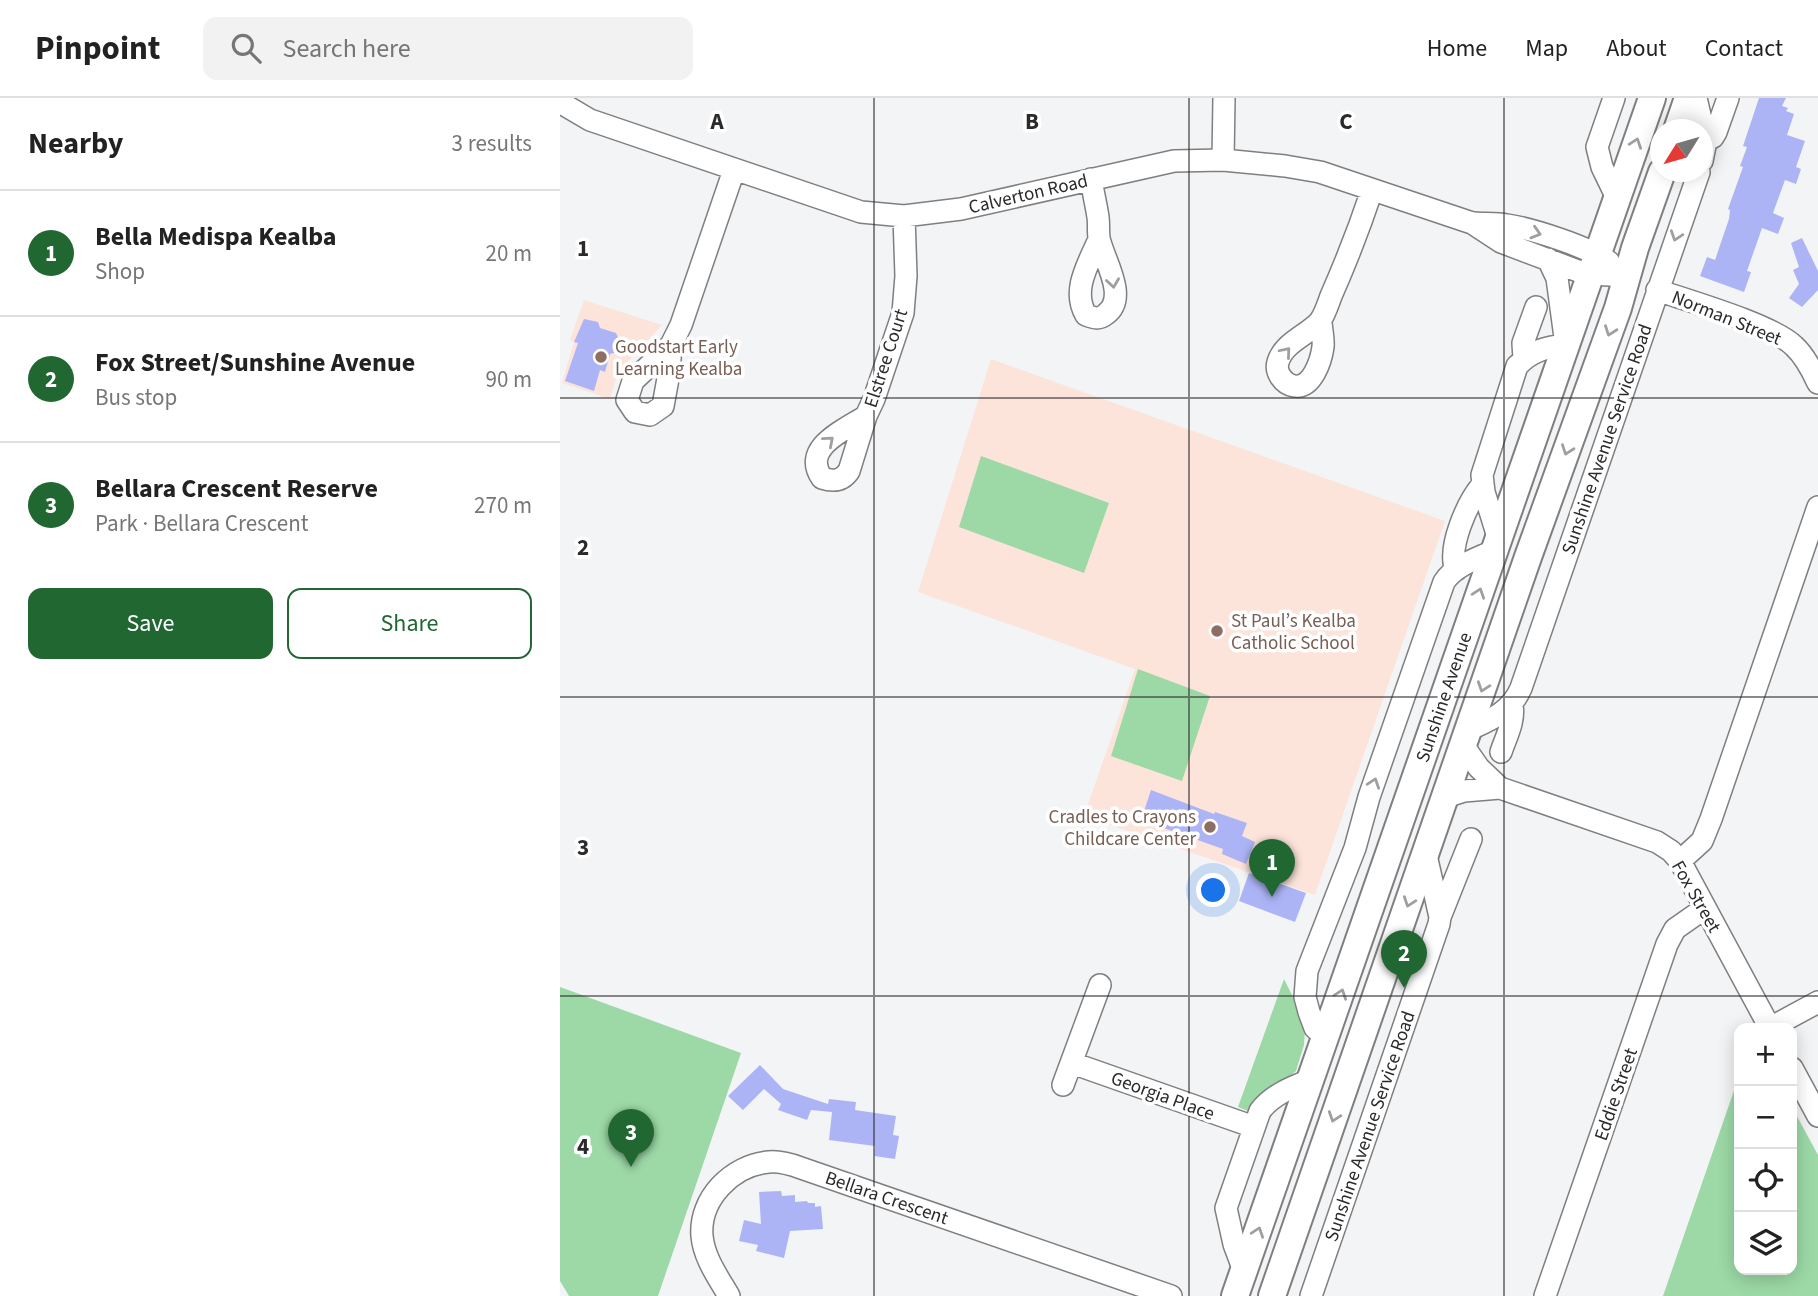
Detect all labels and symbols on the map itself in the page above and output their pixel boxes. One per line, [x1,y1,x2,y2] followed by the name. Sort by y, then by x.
[709,105,724,138] text: A
[1025,105,1039,138] text: B
[1339,105,1353,138] text: C
[1650,119,1713,182] north arrow
[1628,137,1642,150] one-way arrow
[966,168,1091,221] street label: Calverton Road
[1529,225,1542,239] one-way arrow
[1670,229,1684,241] one-way arrow
[577,232,589,265] text: 1
[1105,277,1120,289] one-way arrow
[1667,284,1786,353] street label: Norman Street
[858,305,915,411] street label: Elstree Court
[1555,321,1660,558] street label: Sunshine Avenue Service Road
[1604,325,1618,337] one-way arrow
[615,334,742,383] place label: Goodstart Early Learning Kealba
[1278,347,1290,360] one-way arrow
[593,349,609,365] marker: Goodstart Early Learning Kealba
[821,437,834,449] one-way arrow
[1561,443,1575,455] one-way arrow
[577,531,589,564] text: 2
[1471,588,1485,600] one-way arrow
[1231,608,1356,657] place label: St Paul’s Kealba Catholic School
[1209,623,1225,639] marker: St Paul’s Kealba Catholic School
[1410,629,1479,766] street label: Sunshine Avenue
[1477,681,1491,693] one-way arrow
[1366,777,1380,790] one-way arrow
[1049,804,1196,853] place label: Cradles to Crayons Childcare Center
[1202,819,1218,835] marker: Cradles to Crayons Childcare Center
[577,831,589,864] text: 3
[1249,839,1295,897] pin: 1
[1664,856,1727,938] street label: Fox Street
[1196,873,1230,907] your location
[1403,896,1417,908] one-way arrow
[1381,930,1427,988] pin: 2
[1333,988,1347,1000] one-way arrow
[1318,1008,1423,1245] street label: Sunshine Avenue Service Road
[1588,1044,1645,1144] street label: Eddie Street
[1107,1065,1218,1128] street label: Georgia Place
[608,1109,654,1167] pin: 3
[1328,1111,1342,1123] one-way arrow
[577,1130,589,1163] text: 4
[821,1165,952,1232] street label: Bellara Crescent
[1250,1226,1264,1238] one-way arrow

